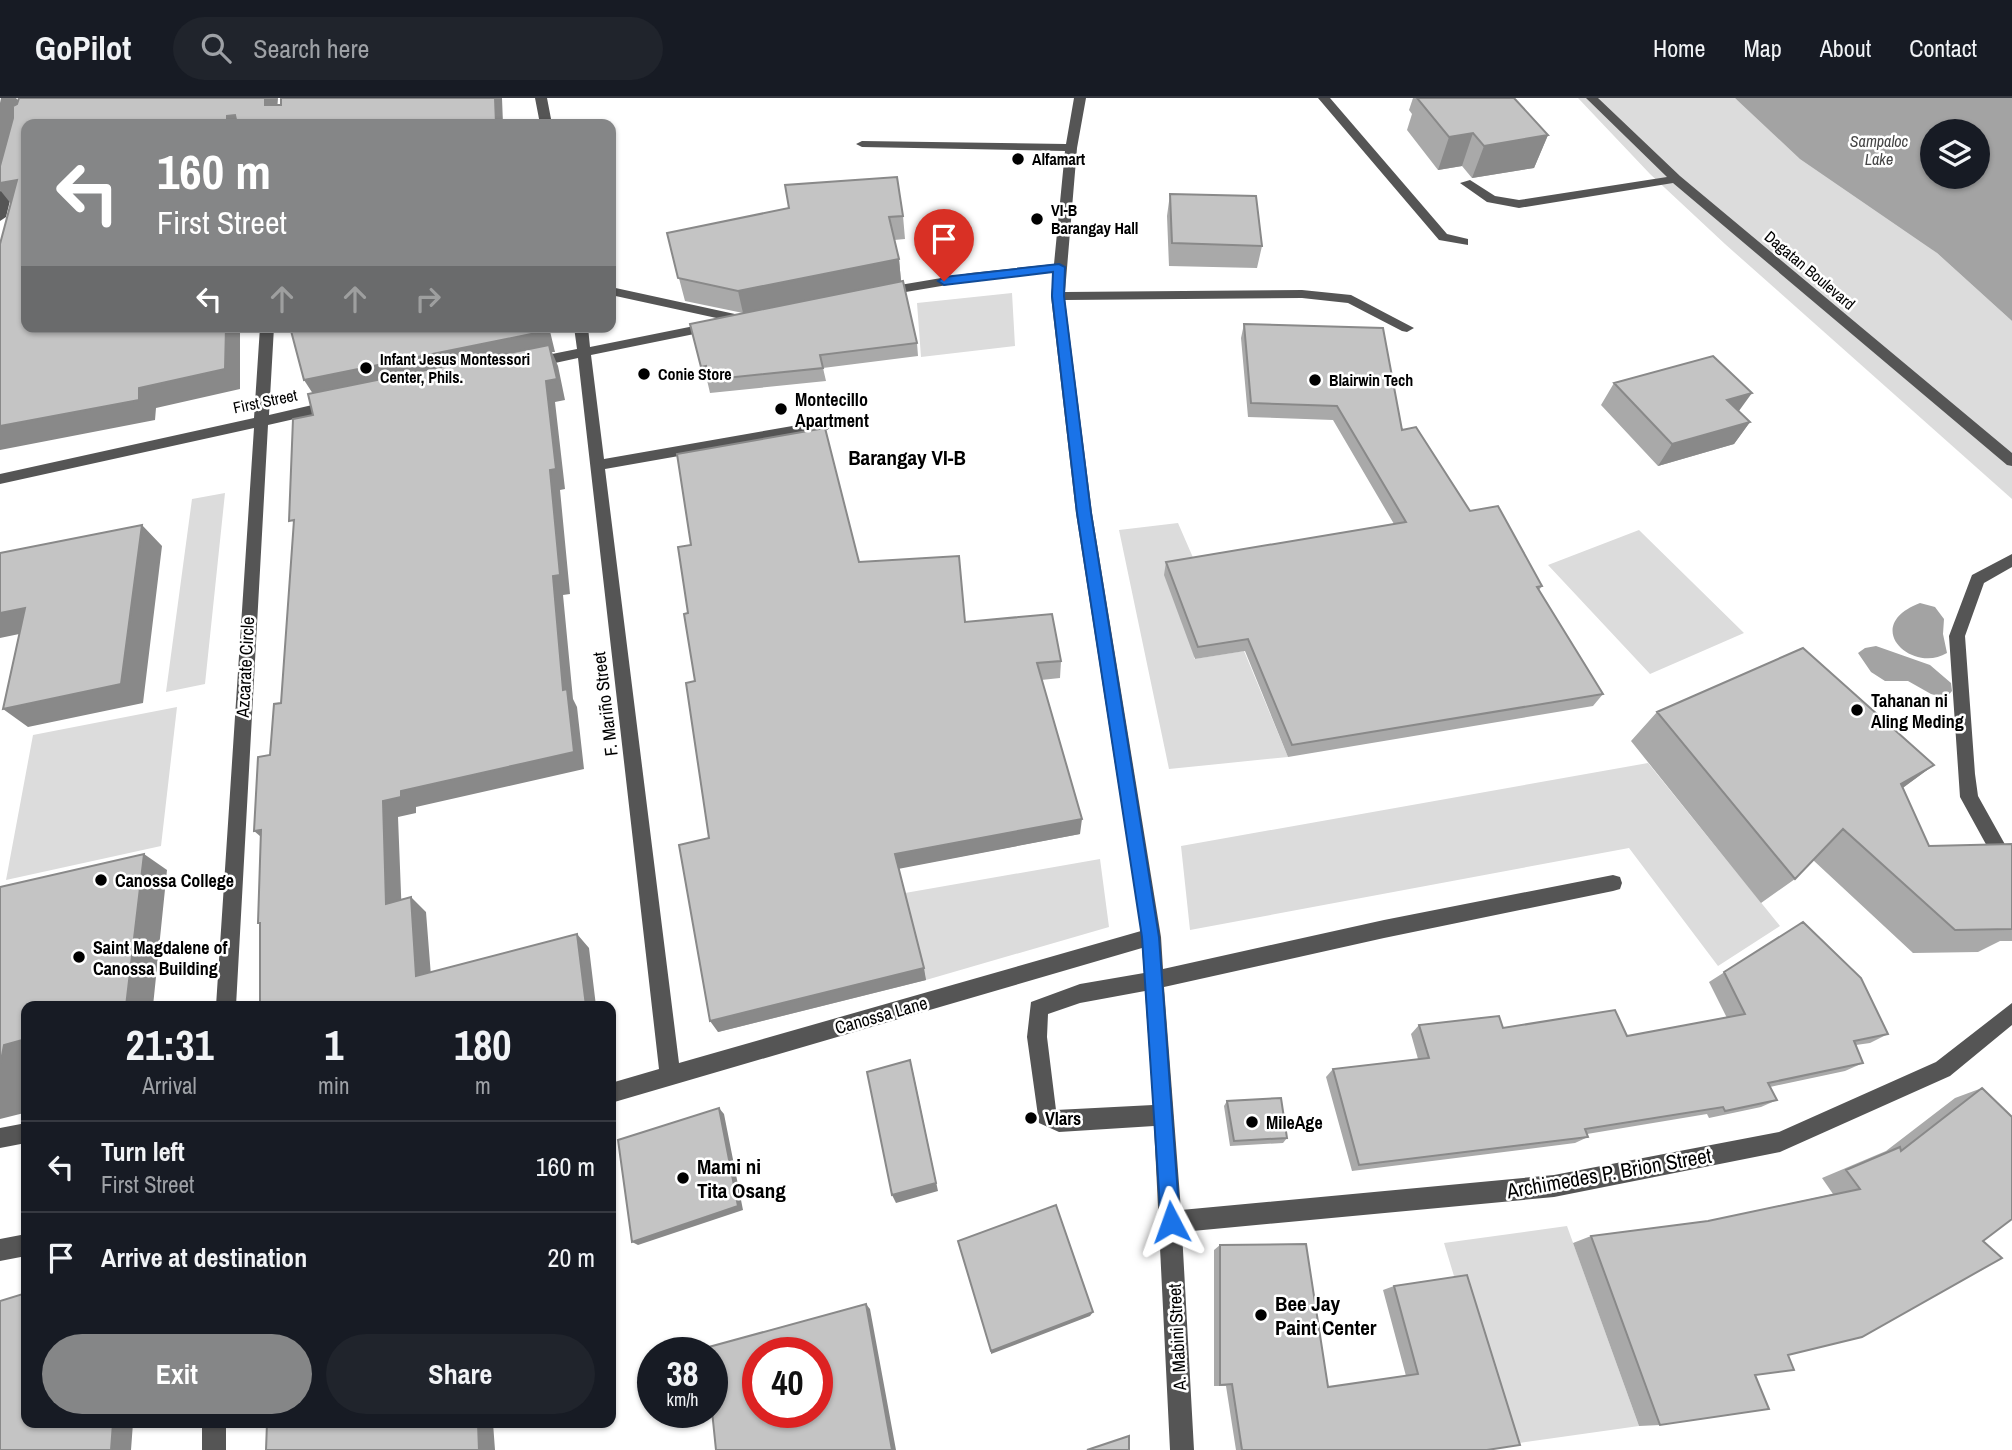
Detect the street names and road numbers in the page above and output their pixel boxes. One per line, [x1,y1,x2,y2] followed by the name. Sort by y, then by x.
[1760,225,1860,315] street label: Dagatan Boulevard
[231,383,299,419] street label: First Street
[230,616,260,719] street label: Azcarate Circle
[586,650,624,758] street label: F. Mariño Street
[832,990,930,1040] street label: Canossa Lane
[1503,1141,1714,1205] street label: Archimedes P. Brion Street
[1162,1283,1192,1392] street label: A. Mabini Street

